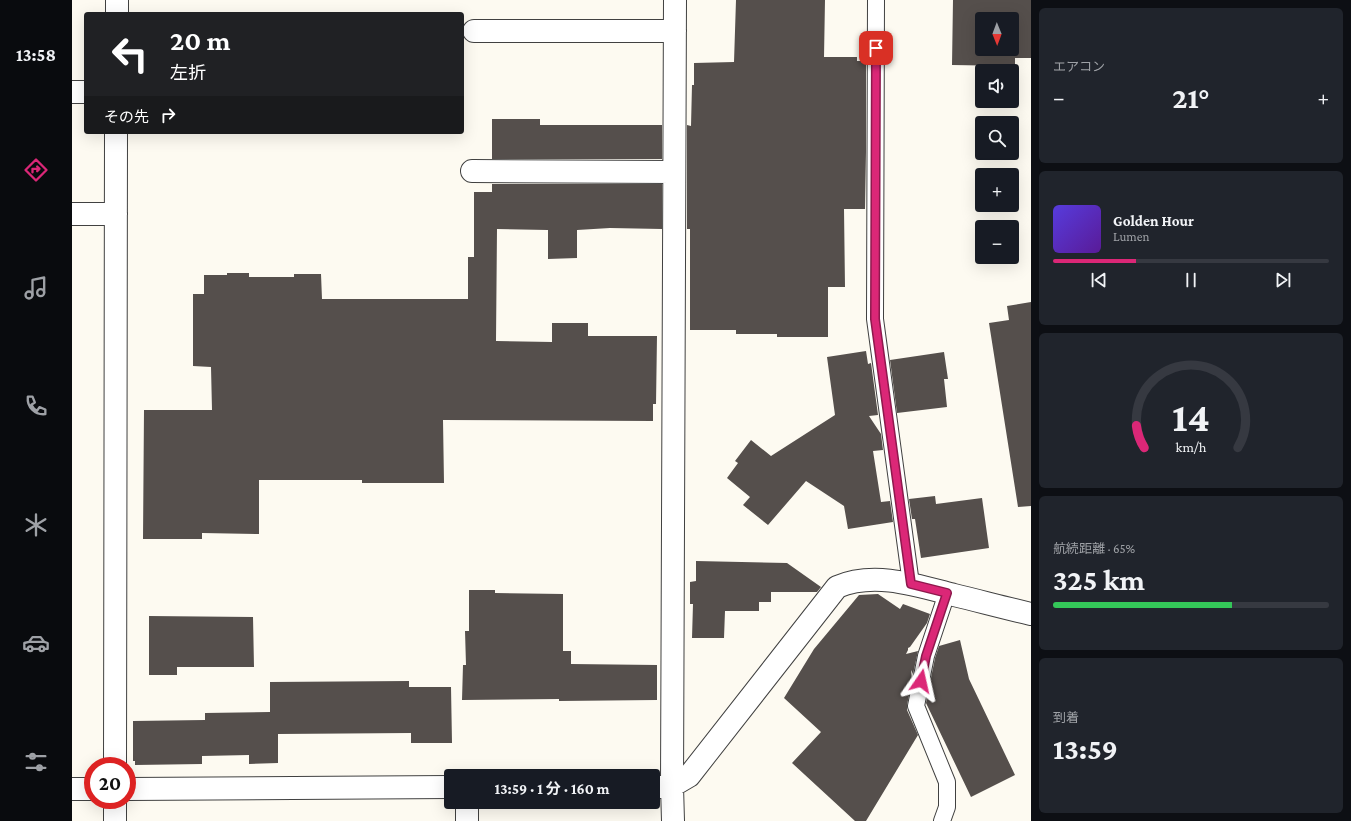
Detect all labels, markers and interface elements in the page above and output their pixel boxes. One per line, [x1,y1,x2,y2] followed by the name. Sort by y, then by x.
[975,12,1019,56] north arrow
[975,12,1019,264] map controls
[170,25,230,56] text: 20 m
[104,28,156,80] icon: left
[859,31,893,65] pin
[865,37,887,59] icon: arrive
[16,45,56,65] text: 13:58
[1053,59,1105,74] text: エアコン
[170,63,206,83] text: 左折
[975,64,1019,108] button: sound
[1172,81,1210,114] text: 21°
[1053,85,1065,110] text: −
[1317,85,1329,110] text: +
[157,104,179,126] icon: right
[104,109,149,125] text: その先
[975,116,1019,160] button: search
[22,156,50,184] icon: directions
[975,168,1019,212] button: +
[1113,213,1194,229] text: Golden Hour
[975,220,1019,264] button: −
[1113,229,1149,244] text: Lumen
[1088,269,1110,291] icon: previous
[1180,269,1202,291] icon: pause
[1272,269,1294,291] icon: next
[22,274,50,302] icon: music
[22,392,50,420] icon: phone
[1172,394,1210,440] text: 14
[1176,439,1207,455] text: km/h
[22,511,50,539] icon: climate
[1053,541,1135,556] text: 航続距離 · 65%
[1053,563,1145,596] text: 325 km
[22,629,50,657] icon: car
[900,660,942,702] position arrow
[1053,710,1079,725] text: 到着
[1053,732,1118,765] text: 13:59
[22,748,50,776] icon: filters
[84,757,136,809] speed limit sign: 20
[495,781,609,797] text: 13:59 · 1 分 · 160 m

